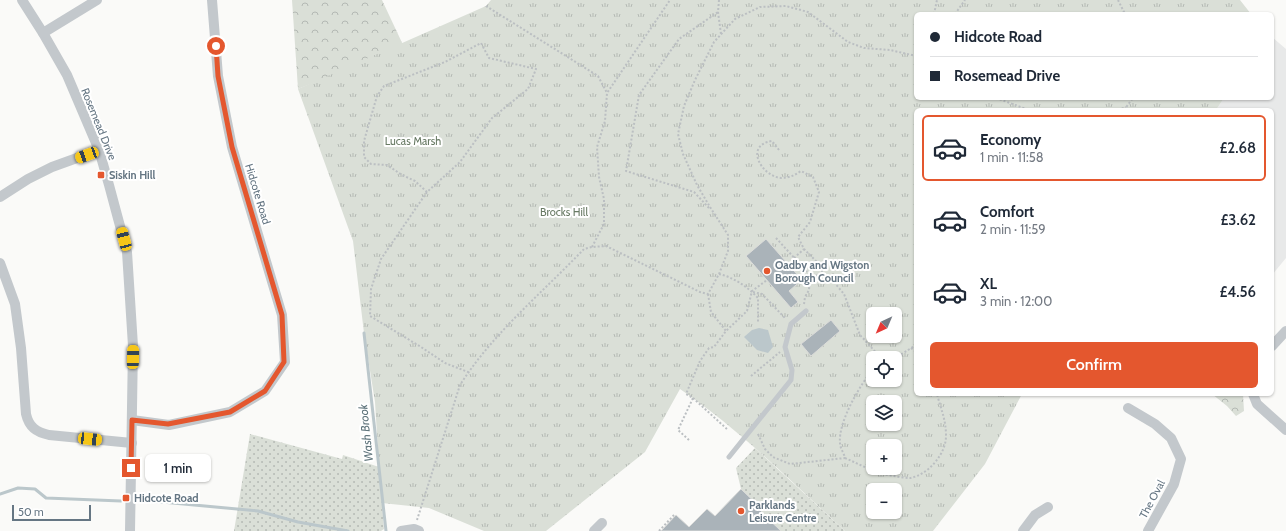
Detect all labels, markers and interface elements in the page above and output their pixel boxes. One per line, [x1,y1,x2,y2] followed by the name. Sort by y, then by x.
[954,28,1042,46] text: Hidcote Road
[207,37,225,55] route start
[954,67,1060,85] text: Rosemead Drive
[78,86,120,162] street label: Rosemead Drive
[932,130,968,166] icon: car
[980,131,1041,149] text: Economy
[385,134,441,148] park label: Lucas Marsh
[1220,139,1256,157] text: £2.68
[74,145,100,165] car
[980,149,1044,165] text: 1 min · 11:58
[242,162,274,226] street label: Hidcote Road
[109,168,156,182] place label: Siskin Hill
[96,170,106,180] marker: Siskin Hill
[932,202,968,238] icon: car
[980,203,1034,221] text: Comfort
[540,205,588,219] park label: Brocks Hill
[1220,211,1256,229] text: £3.62
[980,221,1046,237] text: 2 min · 11:59
[115,226,133,252] car
[775,258,869,285] place label: Oadby and Wigston Borough Council
[762,266,772,276] marker: Oadby and Wigston Borough Council
[932,274,968,310] icon: car
[980,275,997,293] text: XL
[1219,283,1256,301] text: £4.56
[980,293,1052,309] text: 3 min · 12:00
[866,307,902,343] north arrow
[866,307,902,519] map controls
[930,342,1258,388] button: Confirm
[127,345,139,369] car
[866,351,902,387] button: locate
[866,395,902,431] button: layers
[355,403,376,463] water label: Wash Brook
[77,432,103,446] car
[866,439,902,475] button: +
[145,454,211,482] callout: 1 min
[122,459,140,477] route end
[163,460,193,476] text: 1 min
[1136,477,1168,521] street label: The Oval
[866,483,902,519] button: −
[134,491,199,505] place label: Hidcote Road
[121,493,131,503] marker: Hidcote Road
[749,498,817,525] place label: Parklands Leisure Centre
[12,503,91,522] scale bar
[18,505,44,519] text: 50 m
[736,506,746,516] marker: Parklands Leisure Centre

